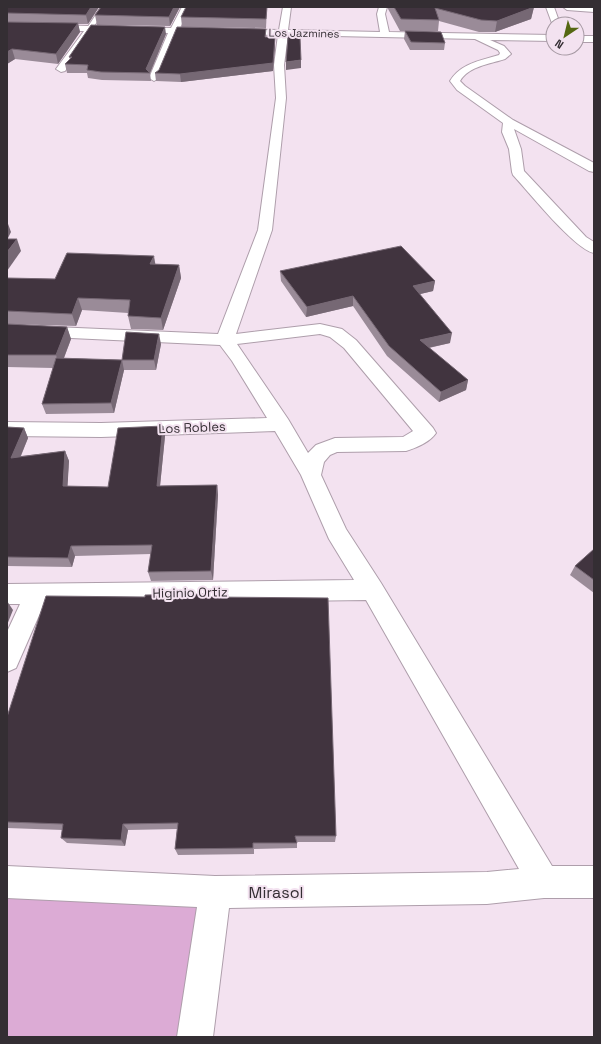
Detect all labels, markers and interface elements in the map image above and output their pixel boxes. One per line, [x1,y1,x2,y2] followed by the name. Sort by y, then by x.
[545,16,585,56] north arrow
[268,25,340,41] street label: Los Jazmines
[552,36,566,52] text: N
[158,418,226,437] street label: Los Robles
[152,583,228,602] street label: Higinio Ortiz
[249,882,303,903] street label: Mirasol

